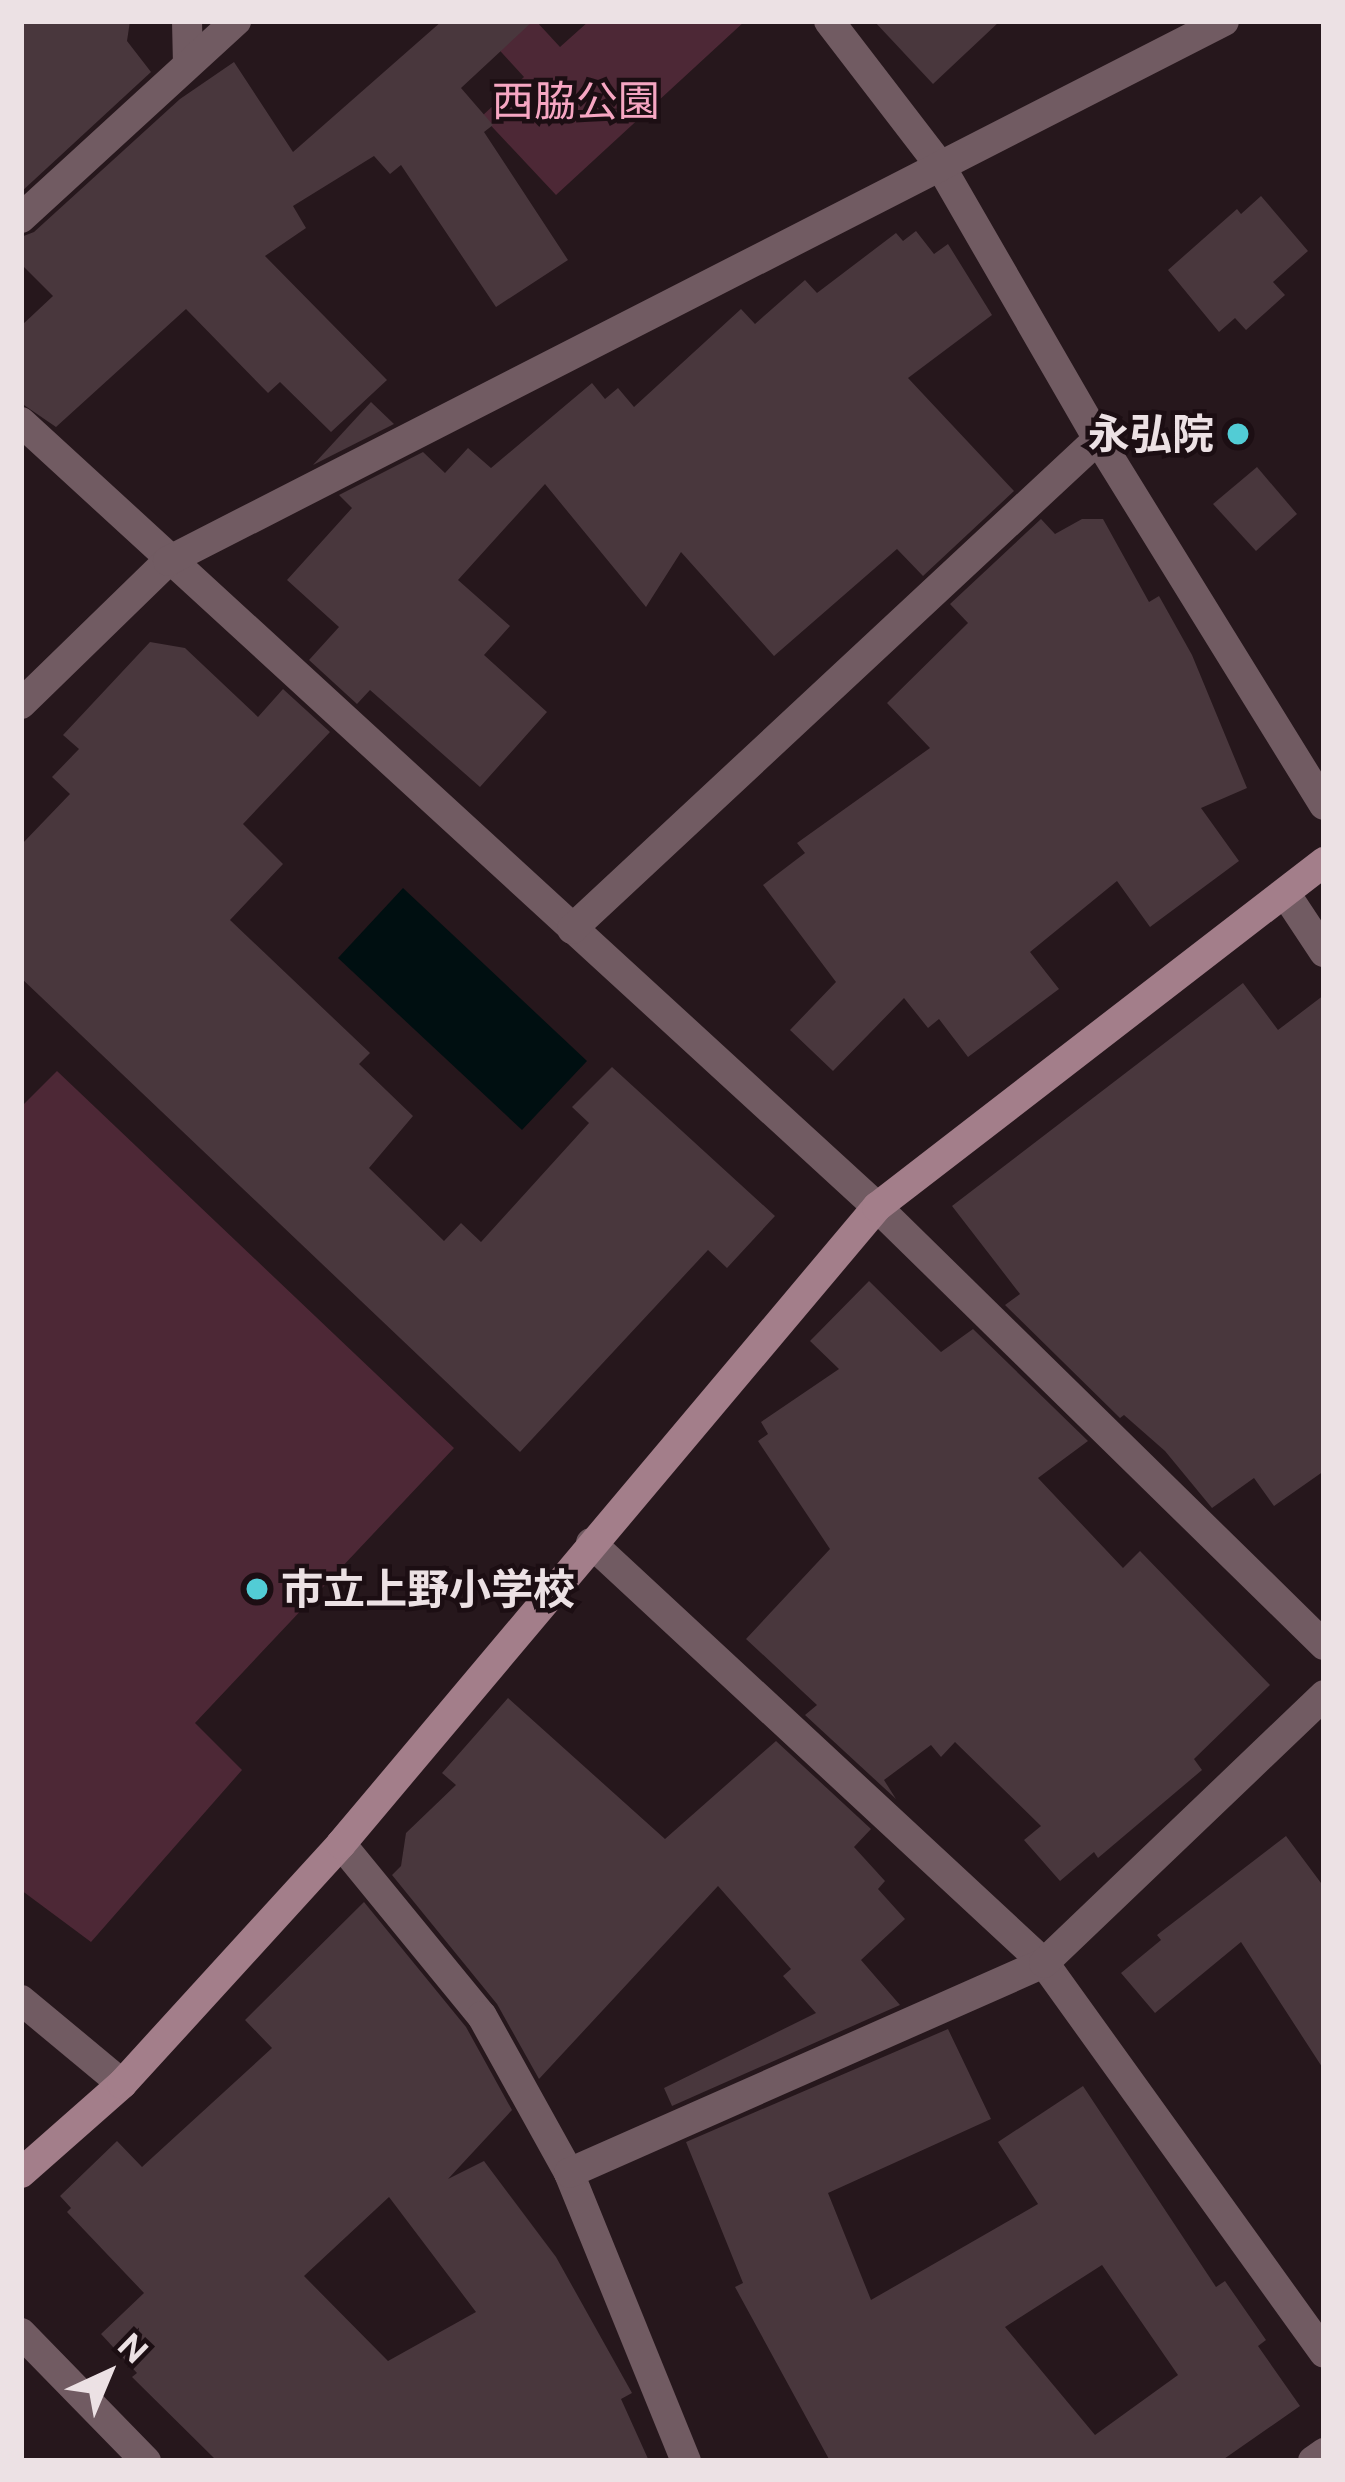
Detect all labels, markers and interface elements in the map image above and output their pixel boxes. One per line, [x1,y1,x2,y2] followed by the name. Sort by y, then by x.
[492,76,660,126] park label: 西脇公園
[1088,409,1214,459] place label: 永弘院
[1225,421,1251,447] marker: 永弘院
[281,1564,575,1614] place label: 市立上野小学校
[244,1576,270,1602] marker: 市立上野小学校
[48,2314,168,2434] north arrow
[111,2325,155,2371] text: N

